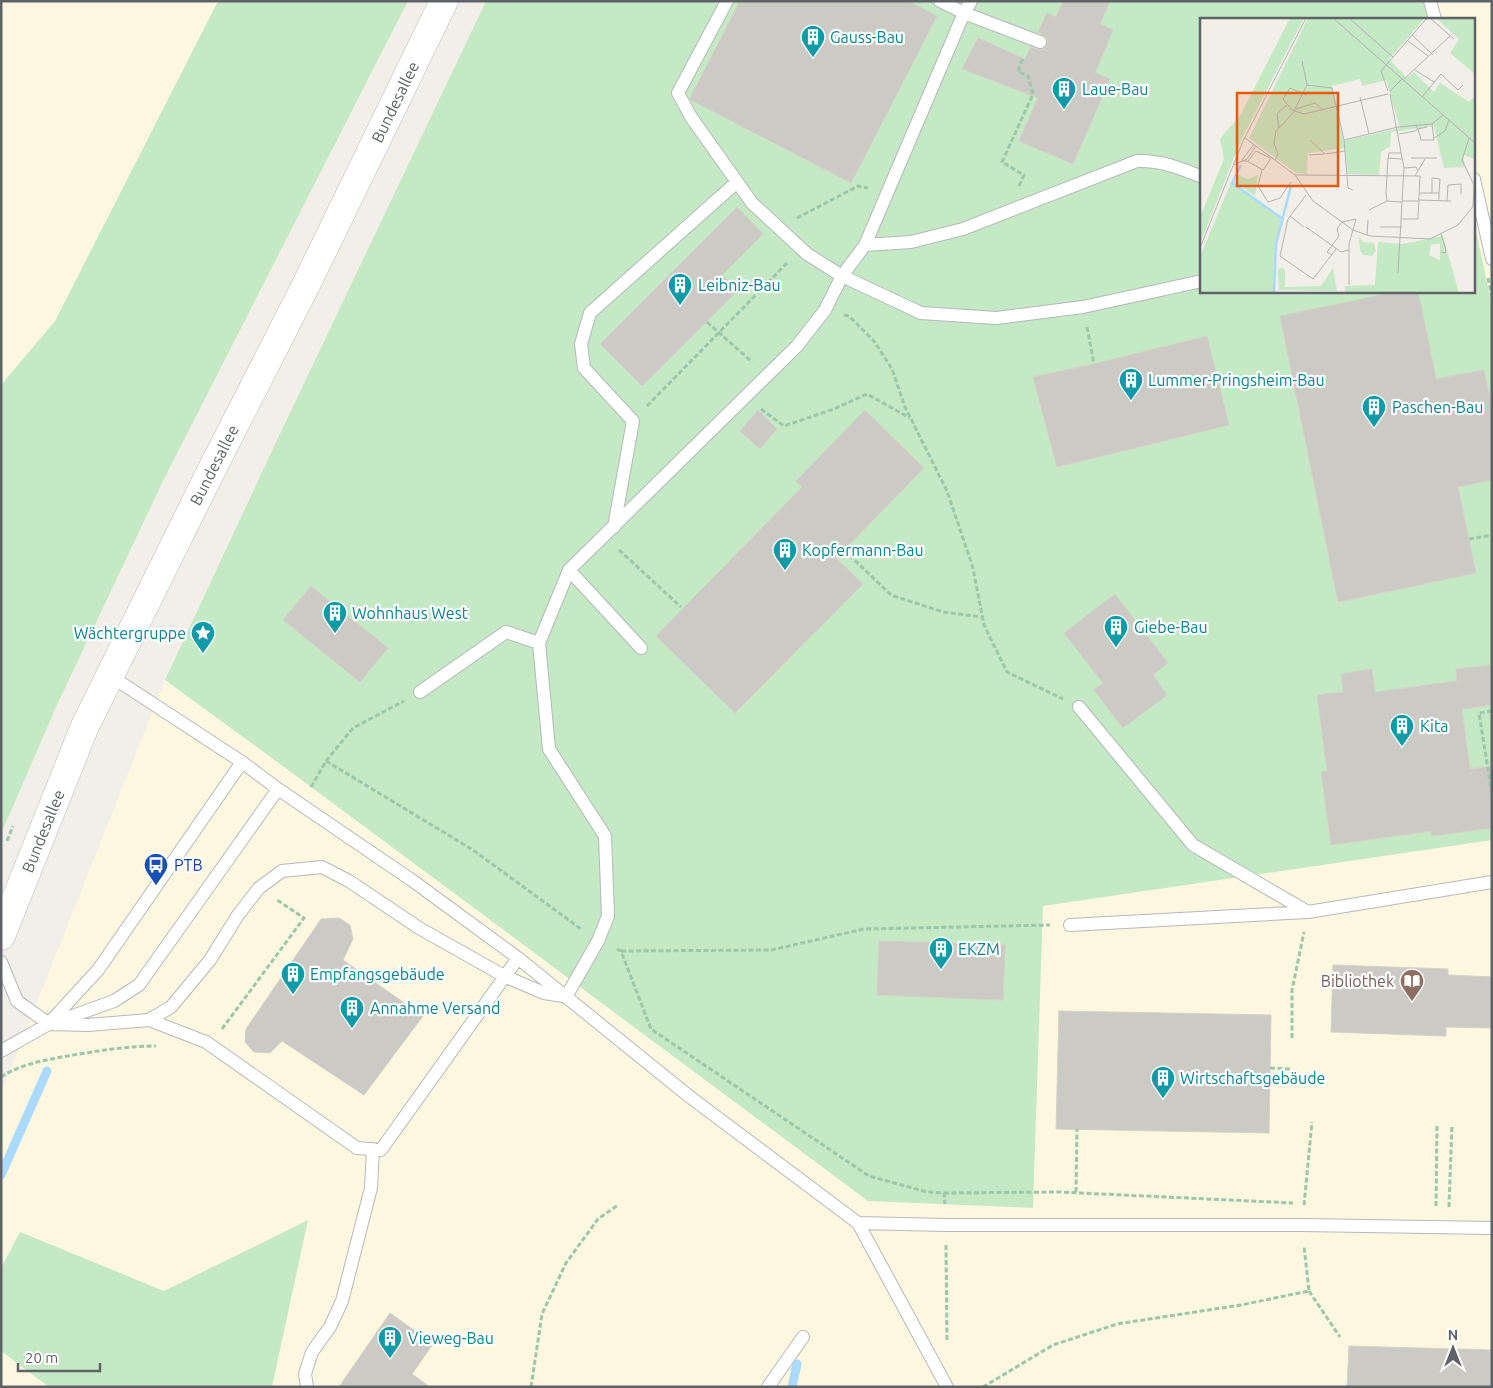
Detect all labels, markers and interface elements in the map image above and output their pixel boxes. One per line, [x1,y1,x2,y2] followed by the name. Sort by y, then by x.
[1200,18,1476,292] inset map
[800,24,826,58] building icon: Gauss-Bau
[830,28,904,46] place label: Gauss-Bau
[368,59,422,145] street label: Bundesallee
[1051,76,1077,110] building icon: Laue-Bau
[1082,80,1149,98] place label: Laue-Bau
[667,272,693,306] building icon: Leibniz-Bau
[698,276,781,294] place label: Leibniz-Bau
[1118,367,1144,401] building icon: Lummer-Pringsheim-Bau
[1148,371,1325,389] place label: Lummer-Pringsheim-Bau
[1361,394,1387,428] building icon: Paschen-Bau
[1392,398,1483,416] place label: Paschen-Bau
[186,422,242,508] street label: Bundesallee
[772,537,798,571] building icon: Kopfermann-Bau
[802,541,924,559] place label: Kopfermann-Bau
[322,600,348,634] building icon: Wohnhaus West
[352,604,469,622] place label: Wohnhaus West
[1103,614,1129,648] building icon: Giebe-Bau
[1134,618,1208,636] place label: Giebe-Bau
[190,620,216,654] place icon: Wächtergruppe
[74,624,186,642] place label: Wächtergruppe
[1389,713,1415,747] building icon: Kita
[1420,717,1448,735] place label: Kita
[18,787,68,875] street label: Bundesallee
[143,852,169,886] bus stop icon: PTB
[174,856,203,874] place label: PTB
[928,936,954,970] building icon: EKZM
[958,940,1000,958] place label: EKZM
[280,961,306,995] building icon: Empfangsgebäude
[310,965,445,983] place label: Empfangsgebäude
[1399,968,1425,1002] library icon: Bibliothek
[1321,972,1394,990] place label: Bibliothek
[339,995,365,1029] building icon: Annahme Versand
[370,999,500,1017] place label: Annahme Versand
[1150,1065,1176,1099] building icon: Wirtschaftsgebäude
[1180,1069,1325,1087] place label: Wirtschaftsgebäude
[1428,1323,1478,1373] north arrow
[377,1325,403,1359] building icon: Vieweg-Bau
[1448,1327,1458,1343] text: N
[408,1329,494,1347] place label: Vieweg-Bau
[18,1340,100,1372] scale bar
[25,1349,58,1366] text: 20 m

